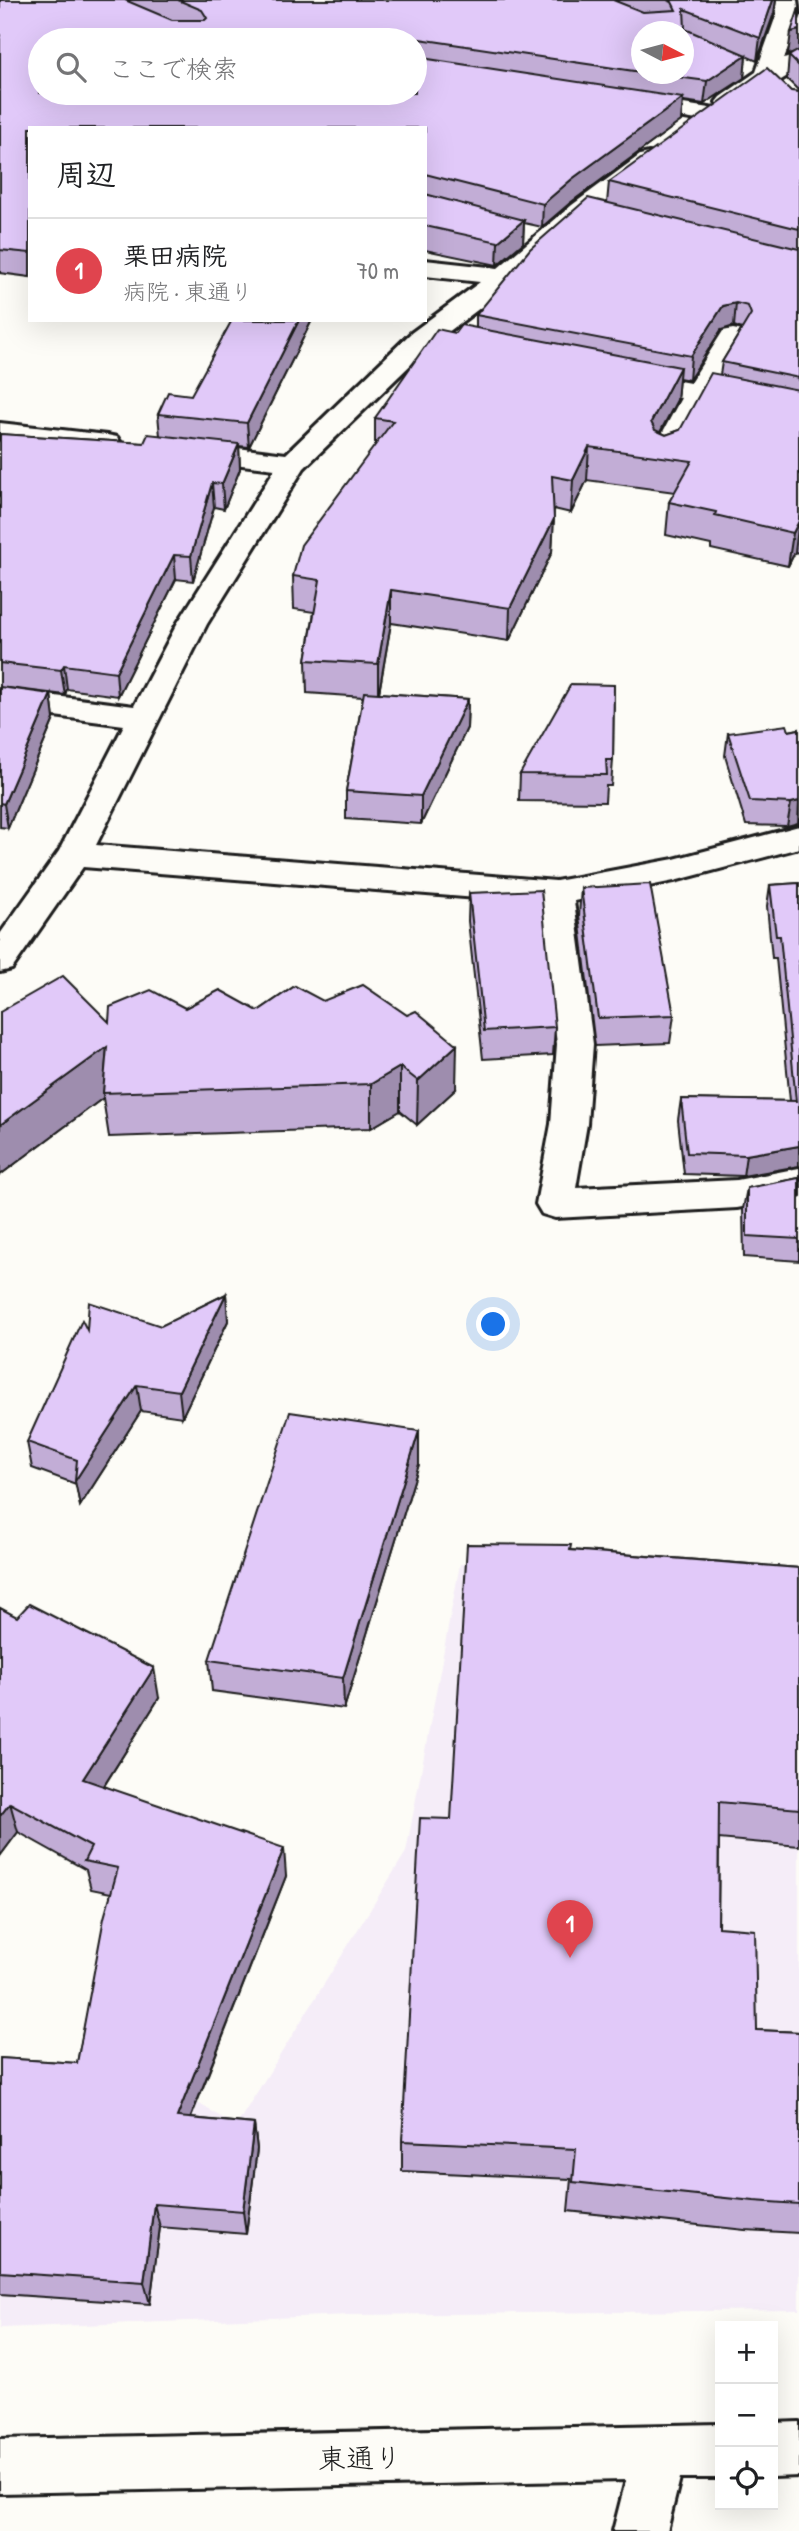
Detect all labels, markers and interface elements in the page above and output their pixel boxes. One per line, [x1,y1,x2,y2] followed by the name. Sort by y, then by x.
[631,21,694,84] north arrow
[28,28,427,105] search box
[52,48,90,86] icon: search
[108,51,238,86] text: ここで検索
[56,154,116,194] text: 周辺
[123,238,227,273] text: 栗田病院
[75,255,83,286] text: 1
[356,255,399,286] text: 70 m
[123,276,253,307] text: 病院 · 東通り
[476,1307,510,1341] your location
[547,1900,593,1958] pin: 1
[715,2321,778,2510] map controls
[715,2321,778,2384] button: +
[715,2384,778,2447] button: −
[318,2438,402,2478] street label: 東通り
[715,2447,778,2510] button: locate

